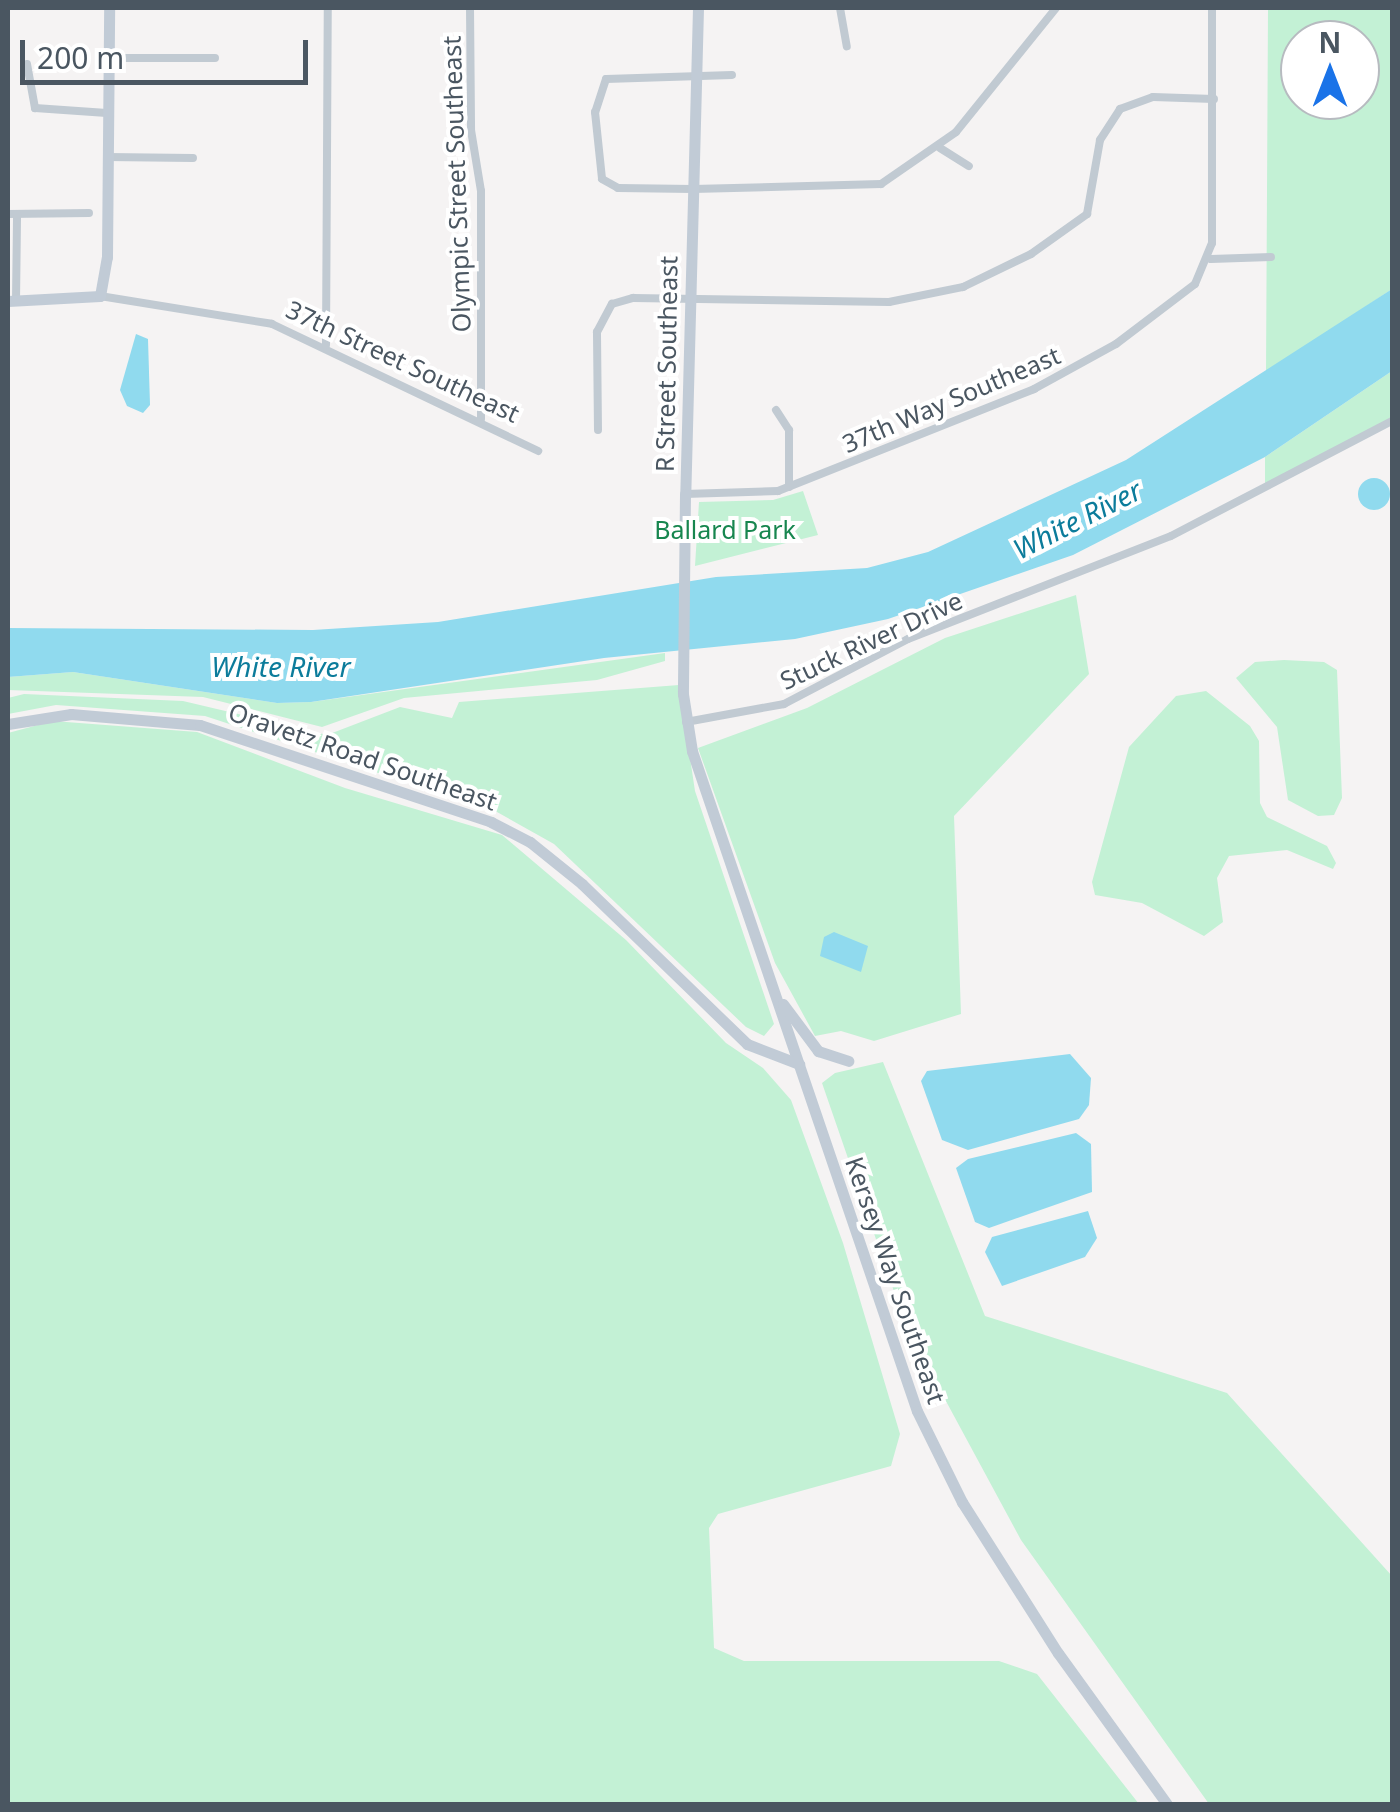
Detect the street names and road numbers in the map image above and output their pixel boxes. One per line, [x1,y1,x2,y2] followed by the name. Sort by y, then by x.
[436,35,476,333] street label: Olympic Street Southeast
[649,256,683,472] street label: R Street Southeast
[282,294,524,428] street label: 37th Street Southeast
[838,340,1064,458] street label: 37th Way Southeast
[775,585,967,695] street label: Stuck River Drive
[225,696,501,816] street label: Oravetz Road Southeast
[840,1153,952,1407] street label: Kersey Way Southeast

